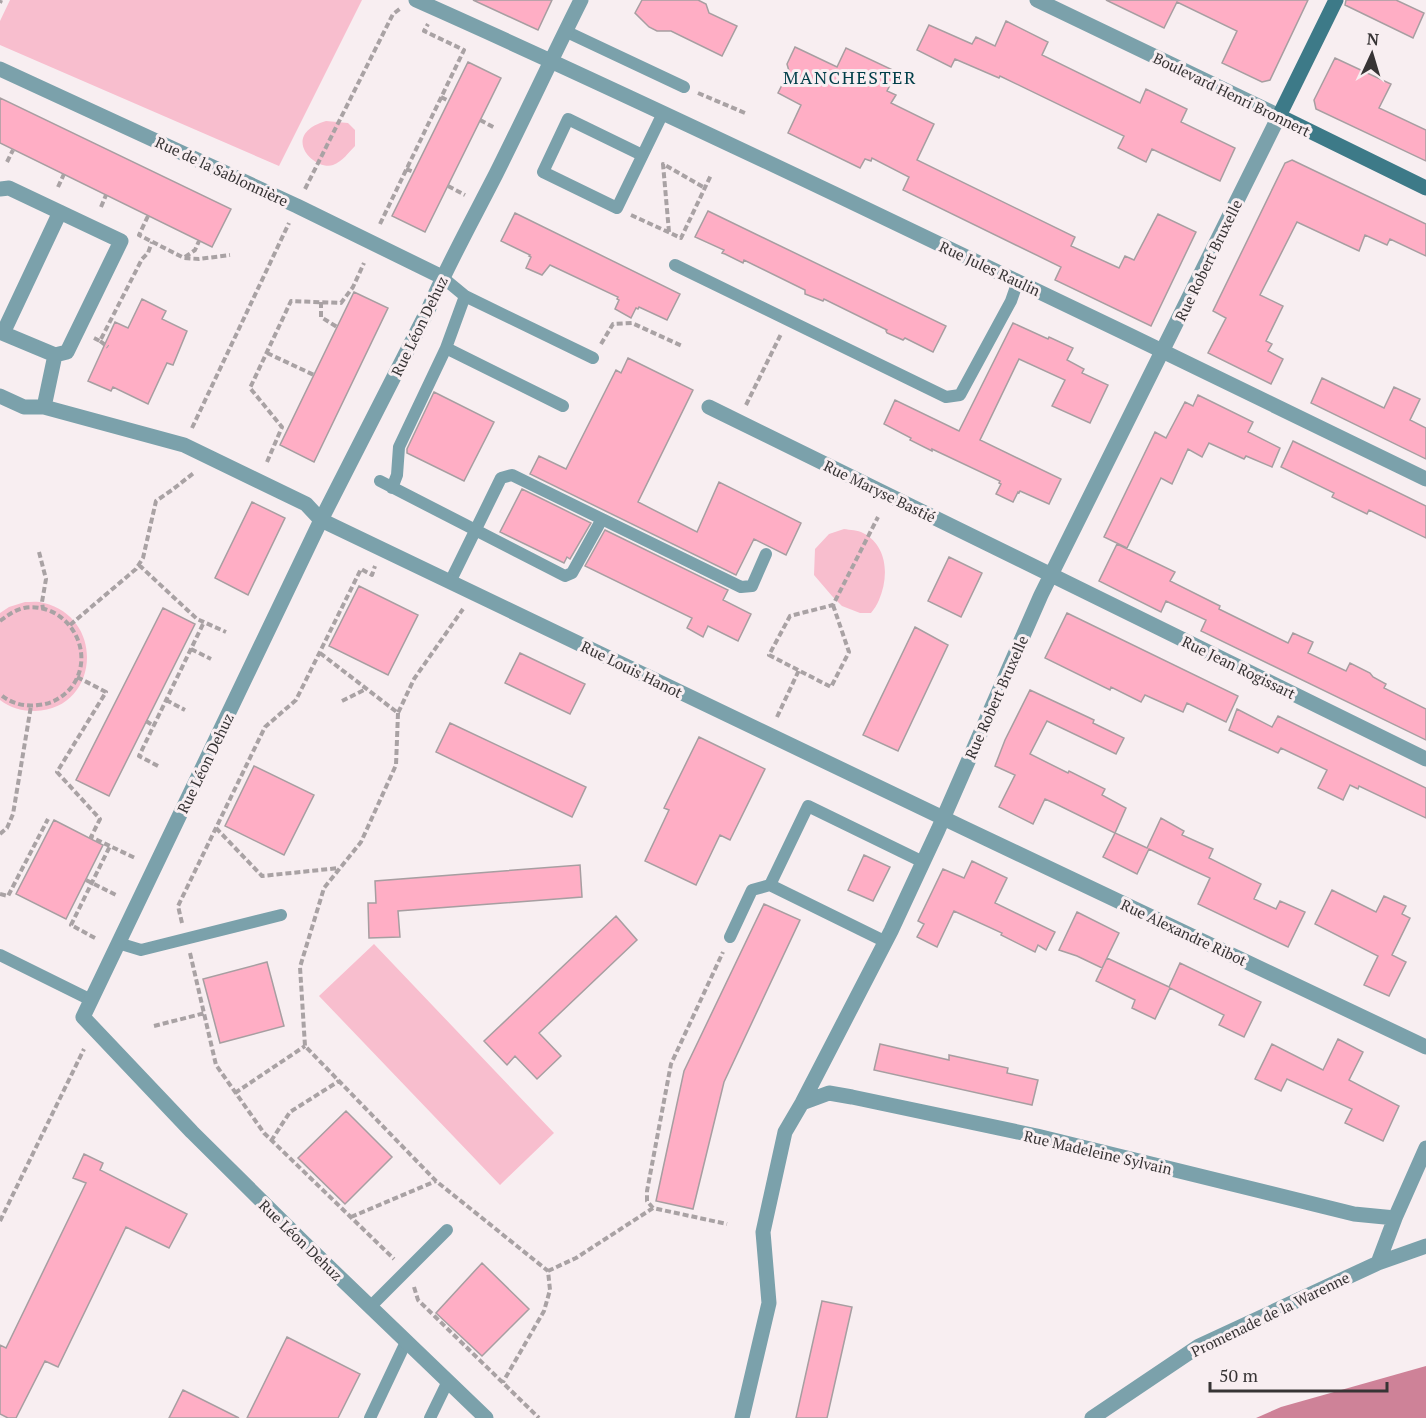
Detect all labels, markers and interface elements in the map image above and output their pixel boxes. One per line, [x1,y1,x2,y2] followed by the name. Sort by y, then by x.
[1342,24,1402,84] north arrow
[1366,28,1380,50] text: N
[1150,47,1314,141] street label: Boulevard Henri Bronnert
[783,65,917,89] district label: MANCHESTER
[152,131,292,211] street label: Rue de la Sablonnière
[1170,196,1246,324] street label: Rue Robert Bruxelle
[936,236,1044,300] street label: Rue Jules Raulin
[386,273,452,379] street label: Rue Léon Dehuz
[821,455,939,527] street label: Rue Maryse Bastié
[1179,631,1299,703] street label: Rue Jean Rogissart
[960,632,1032,762] street label: Rue Robert Bruxelle
[578,636,686,702] street label: Rue Louis Hanot
[172,710,238,816] street label: Rue Léon Dehuz
[1118,894,1251,970] street label: Rue Alexandre Ribot
[1022,1125,1174,1179] street label: Rue Madeleine Sylvain
[255,1195,347,1285] street label: Rue Léon Dehuz
[1187,1267,1353,1361] street label: Promenade de la Warenne
[1210,1355,1387,1393] scale bar
[1219,1363,1259,1387] text: 50 m

